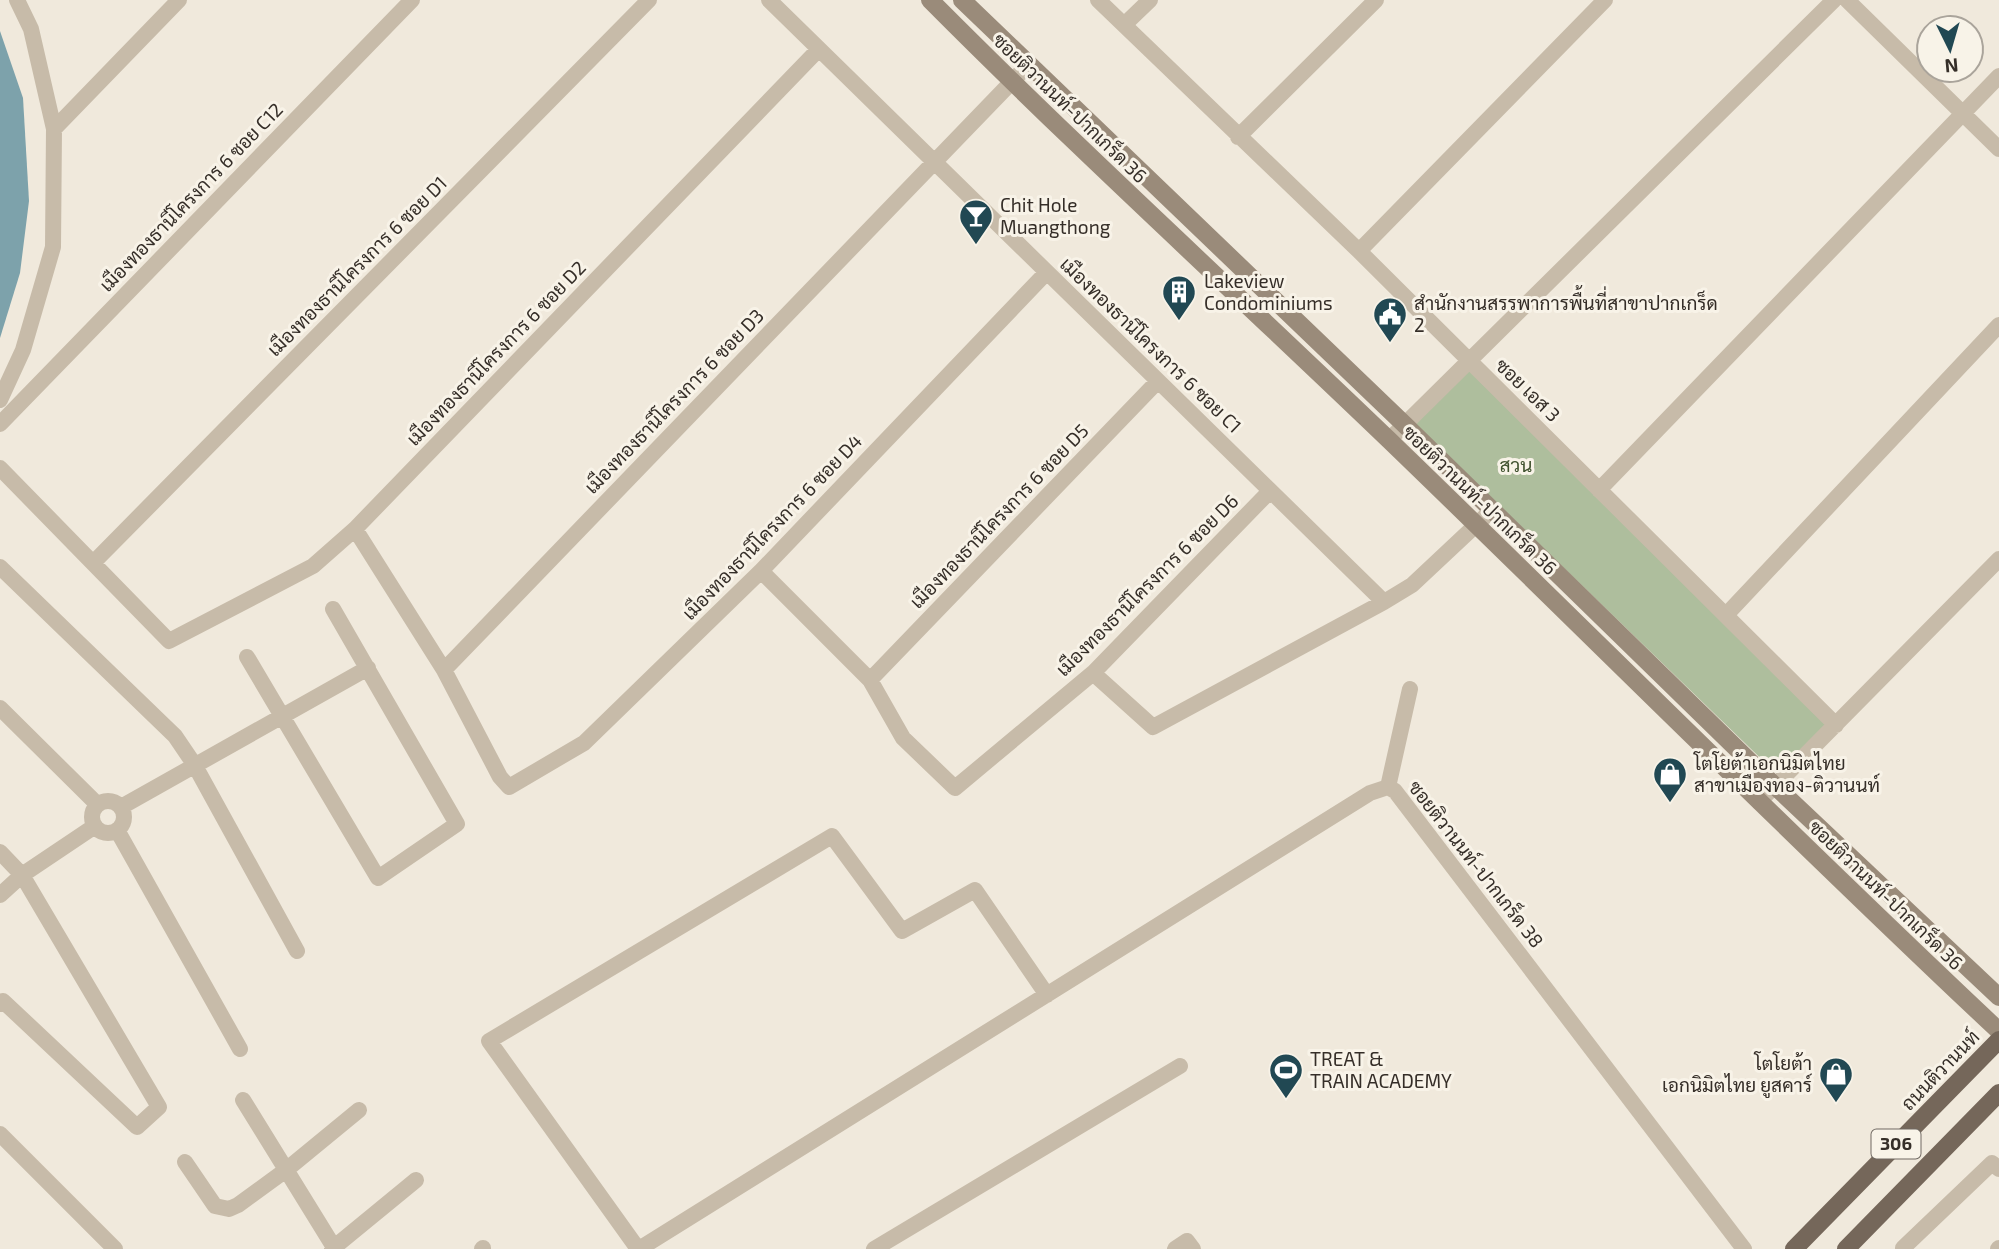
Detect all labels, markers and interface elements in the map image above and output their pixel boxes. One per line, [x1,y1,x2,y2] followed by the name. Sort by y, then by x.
[1915,14,1985,84] north arrow
[989,27,1153,187] street label: ซอยติวานนท์-ปากเกร็ด 36
[1944,54,1959,78] text: N
[94,98,287,296] street label: เมืองทองธานีโครงการ 6 ซอย C12
[262,171,451,360] street label: เมืองทองธานีโครงการ 6 ซอย D1
[1000,193,1111,238] place label: Chit Hole Muangthong
[957,197,995,246] bar icon: Chit Hole Muangthong
[1056,252,1247,437] street label: เมืองทองธานีโครงการ 6 ซอย C1
[401,256,590,450] street label: เมืองทองธานีโครงการ 6 ซอย D2
[1204,269,1333,314] place label: Lakeview Condominiums
[1160,273,1198,322] building icon: Lakeview Condominiums
[1414,285,1718,336] place label: สำนักงานสรรพาการพื้นที่สาขาปากเกร็ด 2
[1371,295,1409,344] public building icon: สำนักงานสรรพาการพื้นที่สาขาปากเกร็ด 2
[579,304,768,498] street label: เมืองทองธานีโครงการ 6 ซอย D3
[1491,353,1565,426] street label: ซอย เอส 3
[905,419,1093,613] street label: เมืองทองธานีโครงการ 6 ซอย D5
[1399,419,1563,579] street label: ซอยติวานนท์-ปากเกร็ด 36
[677,429,866,624] street label: เมืองทองธานีโครงการ 6 ซอย D4
[1500,453,1532,476] park label: สวน
[1051,489,1242,680] street label: เมืองทองธานีโครงการ 6 ซอย D6
[1693,751,1880,796] place label: โตโยต้าเอกนิมิตไทย สาขาเมืองทอง-ติวานนท์
[1651,755,1689,804] shop icon: โตโยต้าเอกนิมิตไทย สาขาเมืองทอง-ติวานนท์
[1404,775,1550,952] street label: ซอยติวานนท์-ปากเกร็ด 38
[1805,814,1969,974] street label: ซอยติวานนท์-ปากเกร็ด 36
[1896,1025,1983,1114] street label: ถนนติวานนท์
[1310,1047,1452,1092] place label: TREAT & TRAIN ACADEMY
[1267,1051,1305,1100] sports icon: TREAT & TRAIN ACADEMY
[1662,1051,1812,1099] place label: โตโยต้า เอกนิมิตไทย ยูสคาร์
[1817,1055,1855,1104] shop icon: โตโยต้า เอกนิมิตไทย ยูสคาร์
[1871,1129,1920,1158] road number: 306

